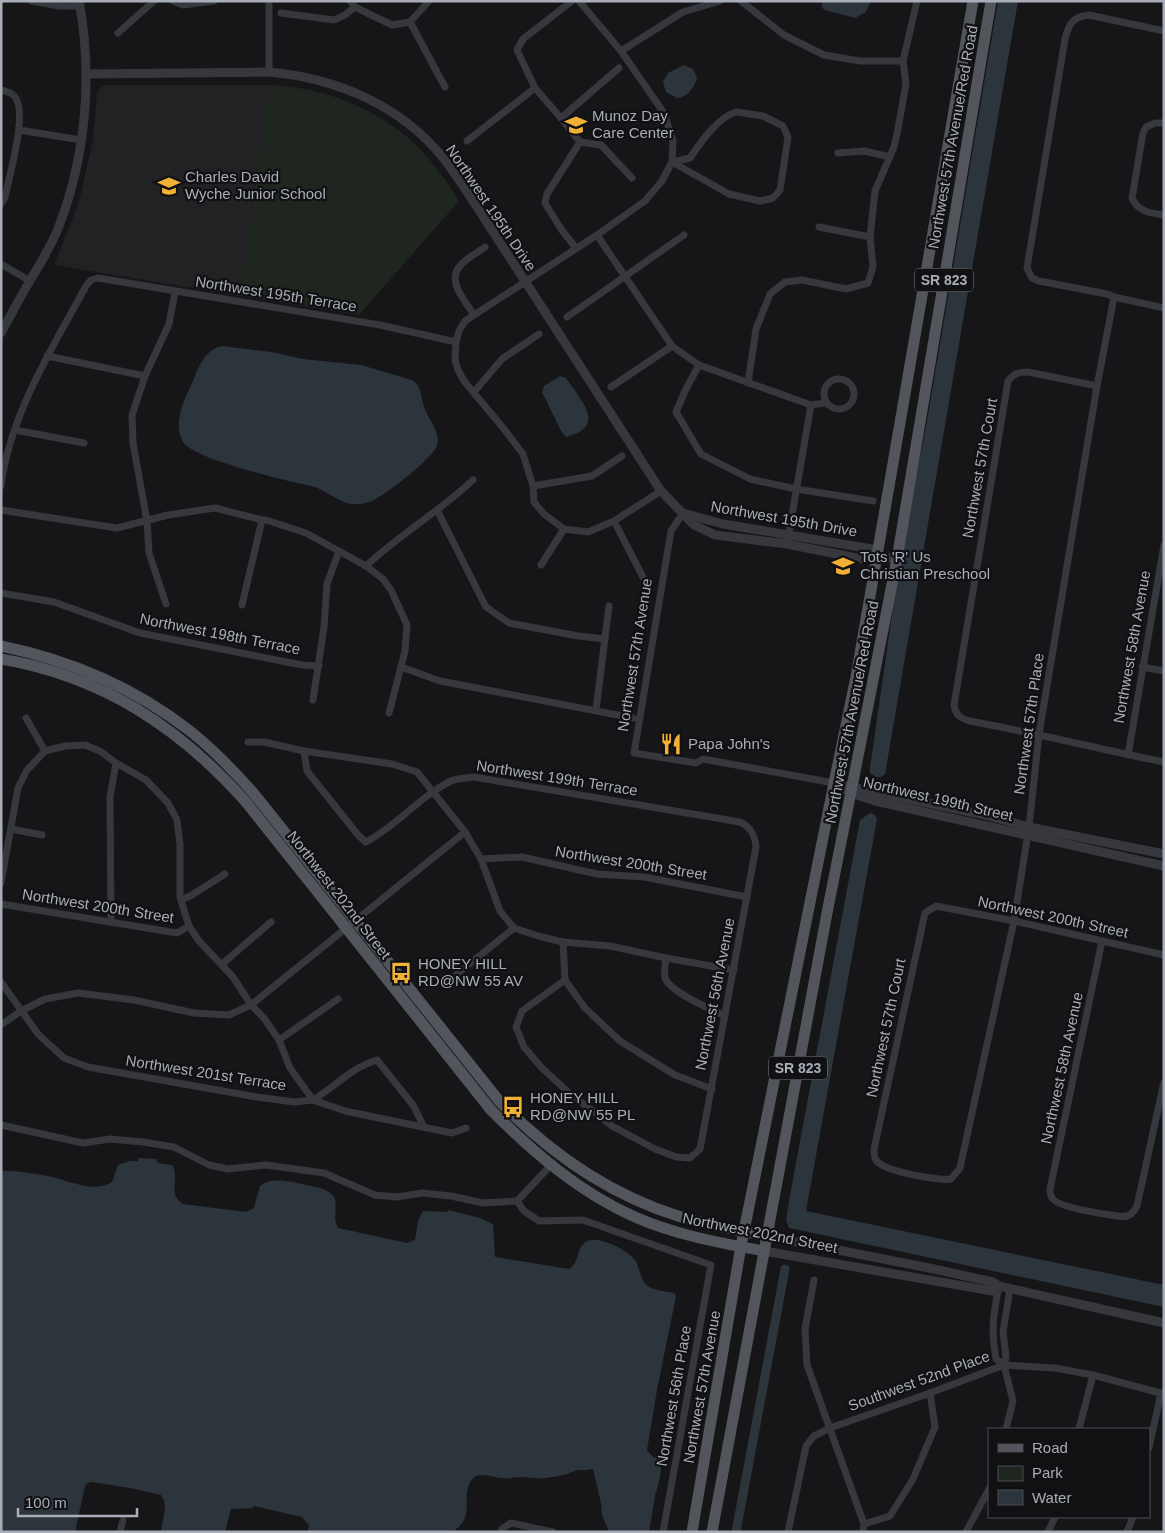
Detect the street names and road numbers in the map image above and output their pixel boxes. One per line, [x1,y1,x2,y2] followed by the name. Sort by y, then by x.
[924,24,981,250] street label: Northwest 57th Avenue/Red Road
[443,141,540,274] street label: Northwest 195th Drive
[915,268,973,292] road number: SR 823
[194,272,358,315] street label: Northwest 195th Terrace
[959,396,1000,539] street label: Northwest 57th Court
[710,497,859,540] street label: Northwest 195th Drive
[1110,569,1153,725] street label: Northwest 58th Avenue
[614,577,655,733] street label: Northwest 57th Avenue
[822,599,881,825] street label: Northwest 57th Avenue/Red Road
[138,610,302,657] street label: Northwest 198th Terrace
[1010,652,1047,796] street label: Northwest 57th Place
[475,756,639,799] street label: Northwest 199th Terrace
[861,773,1016,824] street label: Northwest 199th Street
[284,827,395,963] street label: Northwest 202nd Street
[554,842,709,883] street label: Northwest 200th Street
[21,885,176,926] street label: Northwest 200th Street
[976,892,1131,941] street label: Northwest 200th Street
[691,916,738,1072] street label: Northwest 56th Avenue
[862,956,909,1099] street label: Northwest 57th Court
[1037,990,1086,1145] street label: Northwest 58th Avenue
[125,1051,288,1094] street label: Northwest 201st Terrace
[769,1056,827,1080] road number: SR 823
[681,1209,840,1256] street label: Northwest 202nd Street
[680,1309,723,1465] street label: Northwest 57th Avenue
[653,1324,694,1468] street label: Northwest 56th Place
[846,1347,992,1414] street label: Southwest 52nd Place

